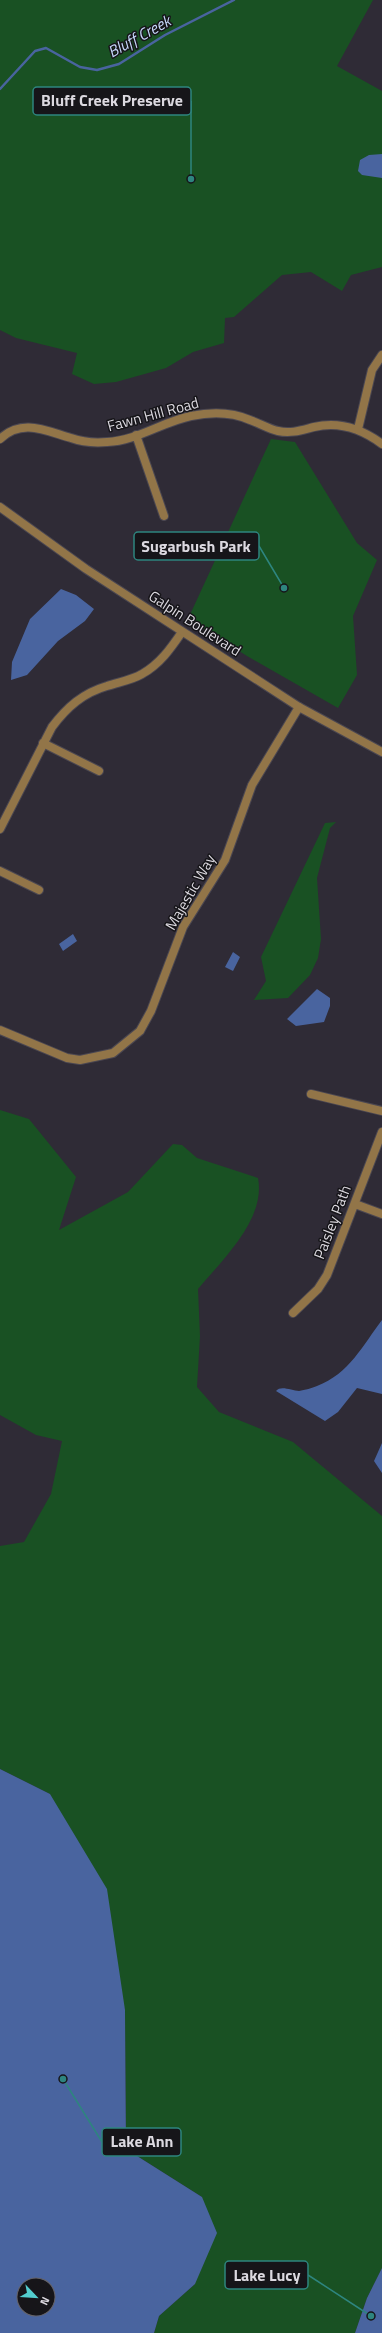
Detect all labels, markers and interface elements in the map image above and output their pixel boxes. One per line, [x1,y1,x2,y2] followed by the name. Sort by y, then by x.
[103,8,177,63] water label: Bluff Creek
[33,87,191,115] callout: Bluff Creek Preserve
[41,88,183,112] text: Bluff Creek Preserve
[105,391,201,437] street label: Fawn Hill Road
[134,532,259,560] callout: Sugarbush Park
[141,534,251,558] text: Sugarbush Park
[144,584,246,662] street label: Galpin Boulevard
[159,850,221,934] street label: Majestic Way
[307,1182,357,1262] street label: Paisley Path
[102,2128,181,2156] callout: Lake Ann
[111,2129,173,2153] text: Lake Ann
[225,2261,308,2289] callout: Lake Lucy
[233,2263,301,2287] text: Lake Lucy
[16,2277,56,2317] north arrow
[36,2294,54,2308] text: N

